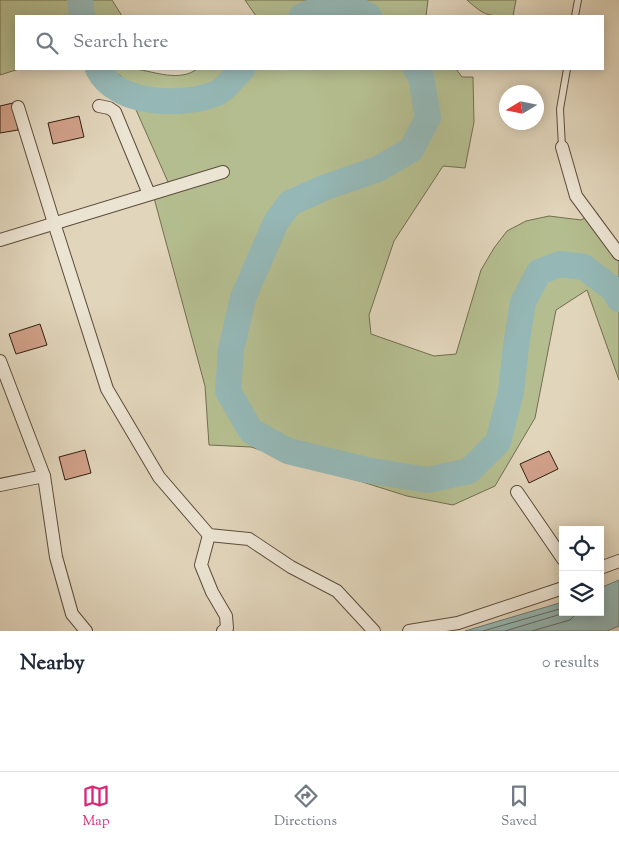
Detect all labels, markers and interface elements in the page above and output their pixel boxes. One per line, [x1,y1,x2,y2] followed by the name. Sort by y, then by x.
[15,15,604,70] search box
[33,29,61,57] icon: search
[73,29,168,56] text: Search here
[499,85,544,130] north arrow
[559,526,604,616] map controls
[559,526,604,571] button: locate
[559,571,604,616] button: layers
[20,649,85,679] text: Nearby
[542,652,599,675] text: 0 results
[82,782,110,832] tab: Map
[274,782,337,832] tab: Directions
[501,782,537,832] tab: Saved

